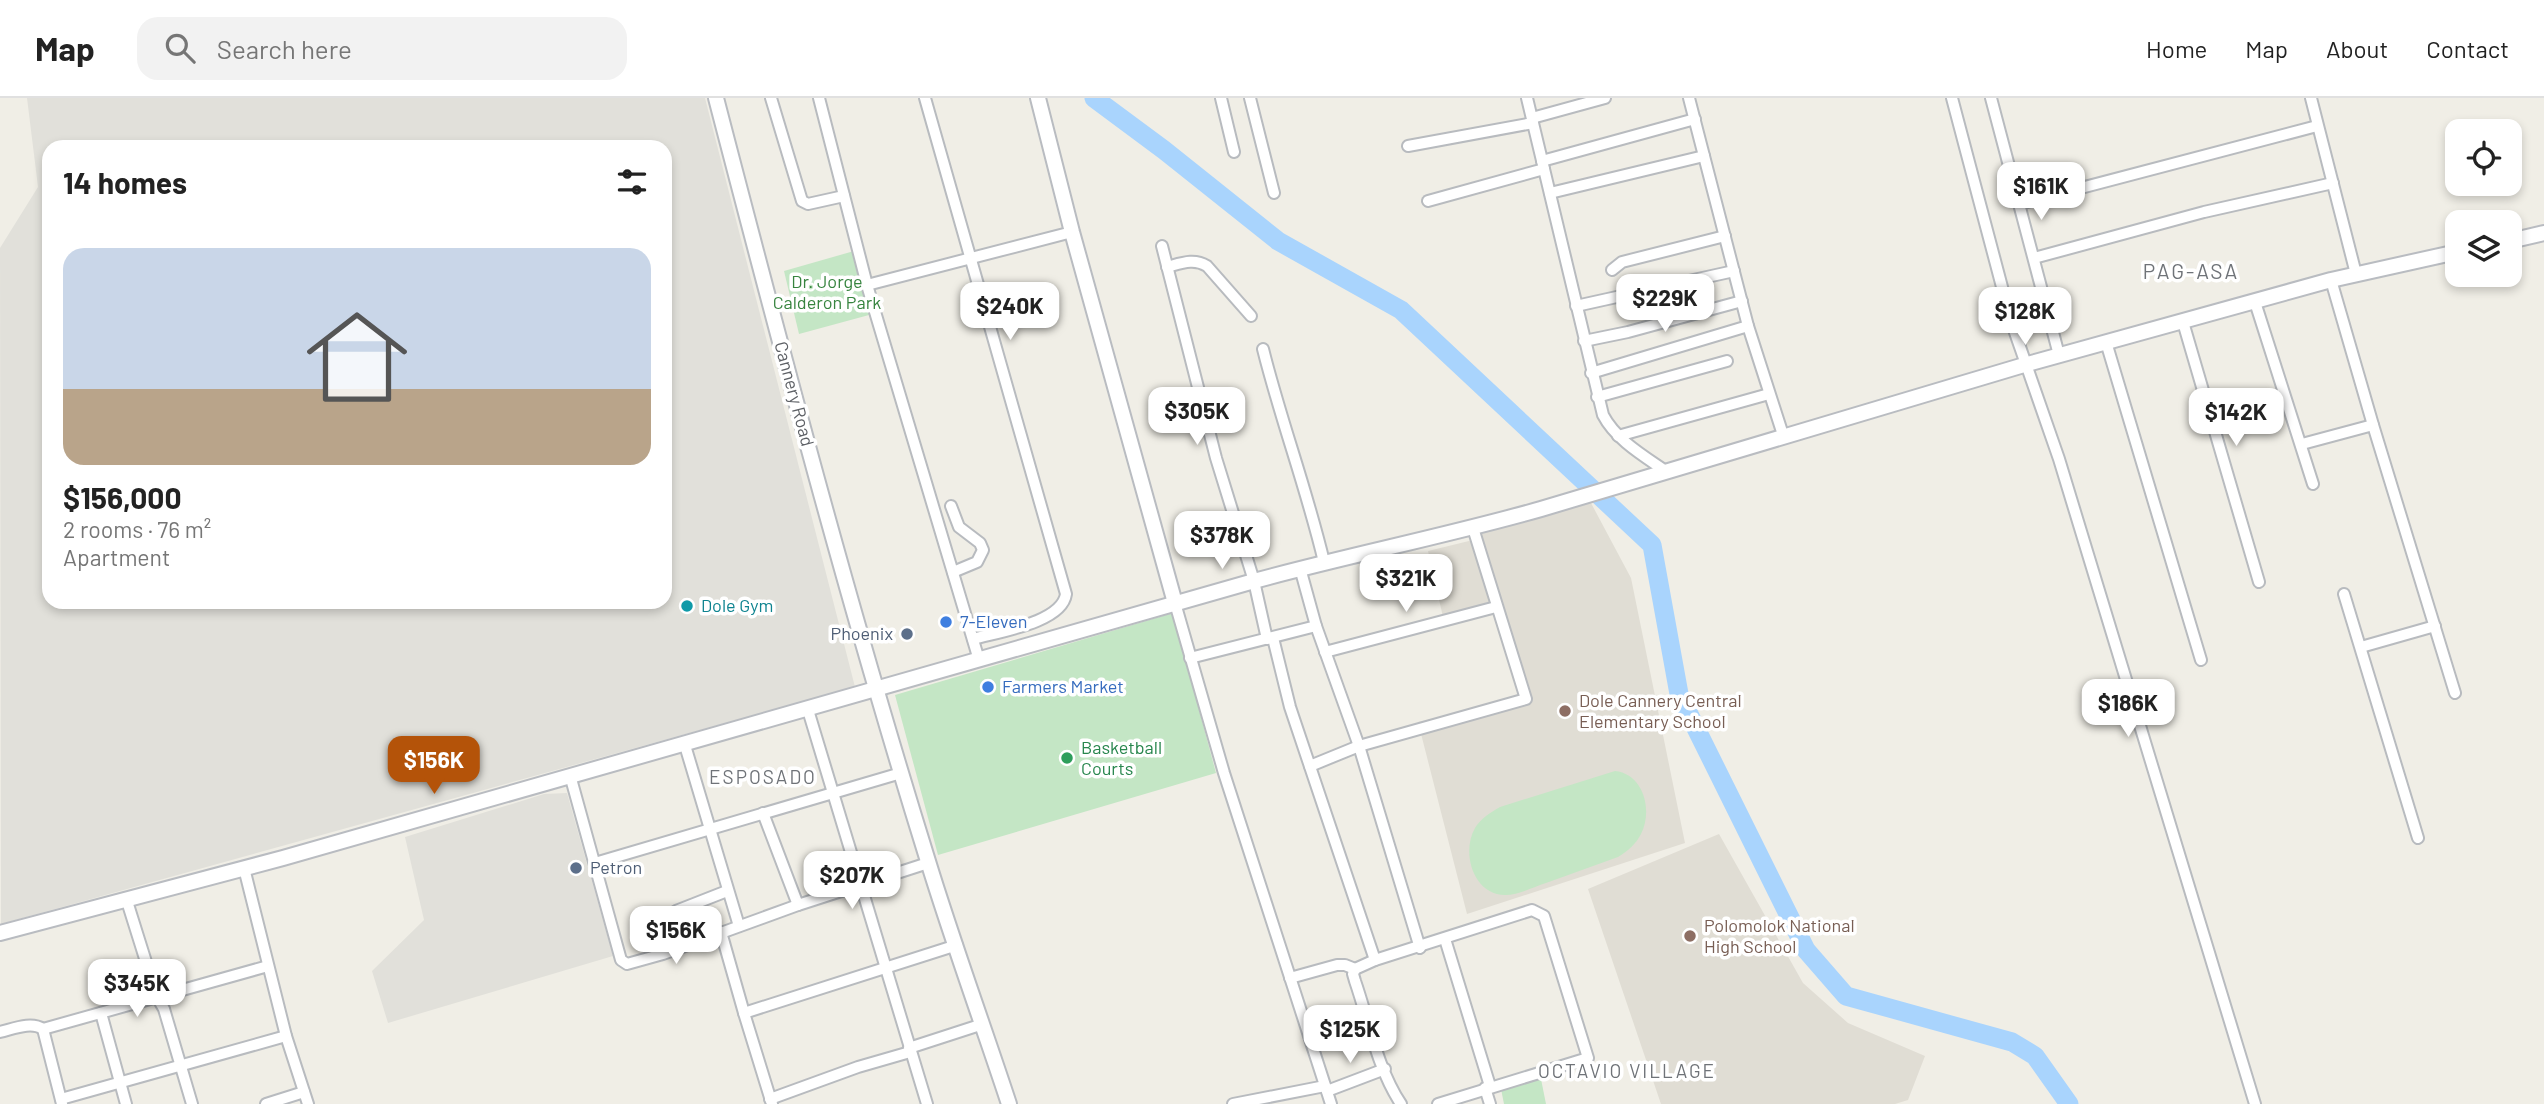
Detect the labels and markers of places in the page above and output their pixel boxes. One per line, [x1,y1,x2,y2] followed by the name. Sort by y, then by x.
[1992,162,2090,222] pin: $161K
[1616,274,1714,334] pin: $229K
[961,282,1059,342] pin: $240K
[1976,288,2074,347] pin: $128K
[1148,388,1246,447] pin: $305K
[2187,388,2285,448] pin: $142K
[1173,512,1271,571] pin: $378K
[1357,554,1455,614] pin: $321K
[701,594,774,616] place label: Dole Gym
[679,598,695,614] marker: Dole Gym
[960,610,1028,632] place label: 7-Eleven
[938,614,954,630] marker: 7-Eleven
[830,622,893,644] place label: Phoenix
[899,626,915,642] marker: Phoenix
[1002,675,1124,697] place label: Farmers Market
[980,679,996,695] marker: Farmers Market
[2079,680,2177,739] pin: $186K
[1579,689,1742,732] place label: Dole Cannery Central Elementary School
[1557,703,1573,719] marker: Dole Cannery Central Elementary School
[385,736,483,796] pin: $156K
[1081,736,1162,779] place label: Basketball Courts
[1059,750,1075,766] marker: Basketball Courts
[803,852,901,911] pin: $207K
[590,856,642,878] place label: Petron
[568,860,584,876] marker: Petron
[627,906,725,966] pin: $156K
[1704,914,1855,957] place label: Polomolok National High School
[1682,928,1698,944] marker: Polomolok National High School
[88,960,186,1019] pin: $345K
[1301,1006,1399,1065] pin: $125K

